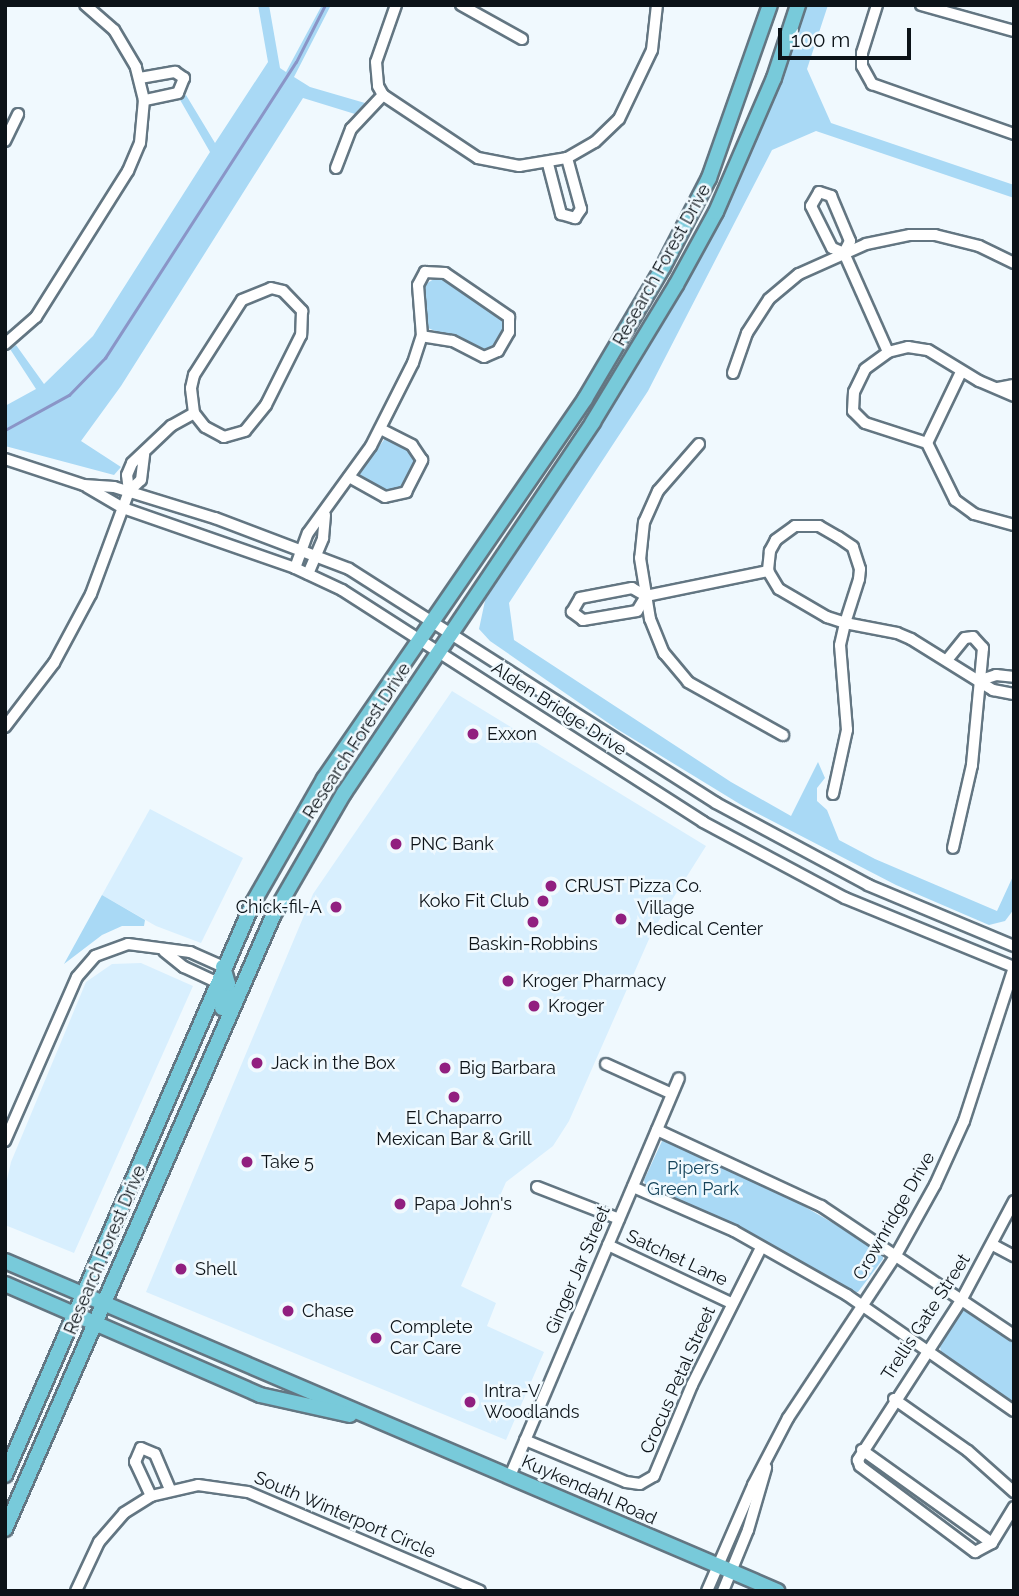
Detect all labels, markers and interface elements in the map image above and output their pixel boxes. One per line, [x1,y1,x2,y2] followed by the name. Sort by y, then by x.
[781,14,914,58] scale bar
[791,27,850,52] text: 100 m
[609,180,715,350] street label: Research Forest Drive
[487,657,631,761] street label: Alden Bridge Drive
[298,659,416,823] street label: Research Forest Drive
[487,723,537,745] place label: Exxon
[465,726,481,742] marker: Exxon
[410,833,494,855] place label: PNC Bank
[388,836,404,852] marker: PNC Bank
[565,875,702,897] place label: CRUST Pizza Co.
[543,878,559,894] marker: CRUST Pizza Co.
[419,890,529,912] place label: Koko Fit Club
[535,893,551,909] marker: Koko Fit Club
[236,896,322,918] place label: Chick-fil-A
[637,898,764,940] place label: Village Medical Center
[328,899,344,915] marker: Chick-fil-A
[611,909,631,929] marker: Village Medical Center
[525,914,541,930] marker: Baskin-Robbins
[468,933,598,955] place label: Baskin-Robbins
[522,970,667,992] place label: Kroger Pharmacy
[500,973,516,989] marker: Kroger Pharmacy
[548,995,604,1017] place label: Kroger
[526,998,542,1014] marker: Kroger
[271,1052,395,1074] place label: Jack in the Box
[249,1055,265,1071] marker: Jack in the Box
[459,1057,556,1079] place label: Big Barbara
[437,1060,453,1076] marker: Big Barbara
[446,1089,462,1105] marker: El Chaparro Mexican Bar & Grill
[376,1108,532,1150] place label: El Chaparro Mexican Bar & Grill
[849,1148,939,1284] street label: Crownridge Drive
[261,1151,314,1173] place label: Take 5
[239,1154,255,1170] marker: Take 5
[647,1158,739,1200] park label: Pipers Green Park
[60,1162,150,1338] street label: Research Forest Drive
[414,1193,513,1215] place label: Papa John's
[392,1196,408,1212] marker: Papa John's
[541,1202,615,1338] street label: Ginger Jar Street
[623,1225,731,1291] street label: Satchet Lane
[877,1250,975,1384] street label: Trellis Gate Street
[195,1258,237,1280] place label: Shell
[173,1261,189,1277] marker: Shell
[302,1300,354,1322] place label: Chase
[280,1303,296,1319] marker: Chase
[636,1303,720,1457] street label: Crocus Petal Street
[390,1317,473,1360] place label: Complete Car Care
[368,1330,384,1346] marker: Complete Car Care
[484,1381,579,1424] place label: Intra-V Woodlands
[462,1394,478,1410] marker: Intra-V Woodlands
[518,1450,660,1530] street label: Kuykendahl Road
[251,1467,439,1563] street label: South Winterport Circle

